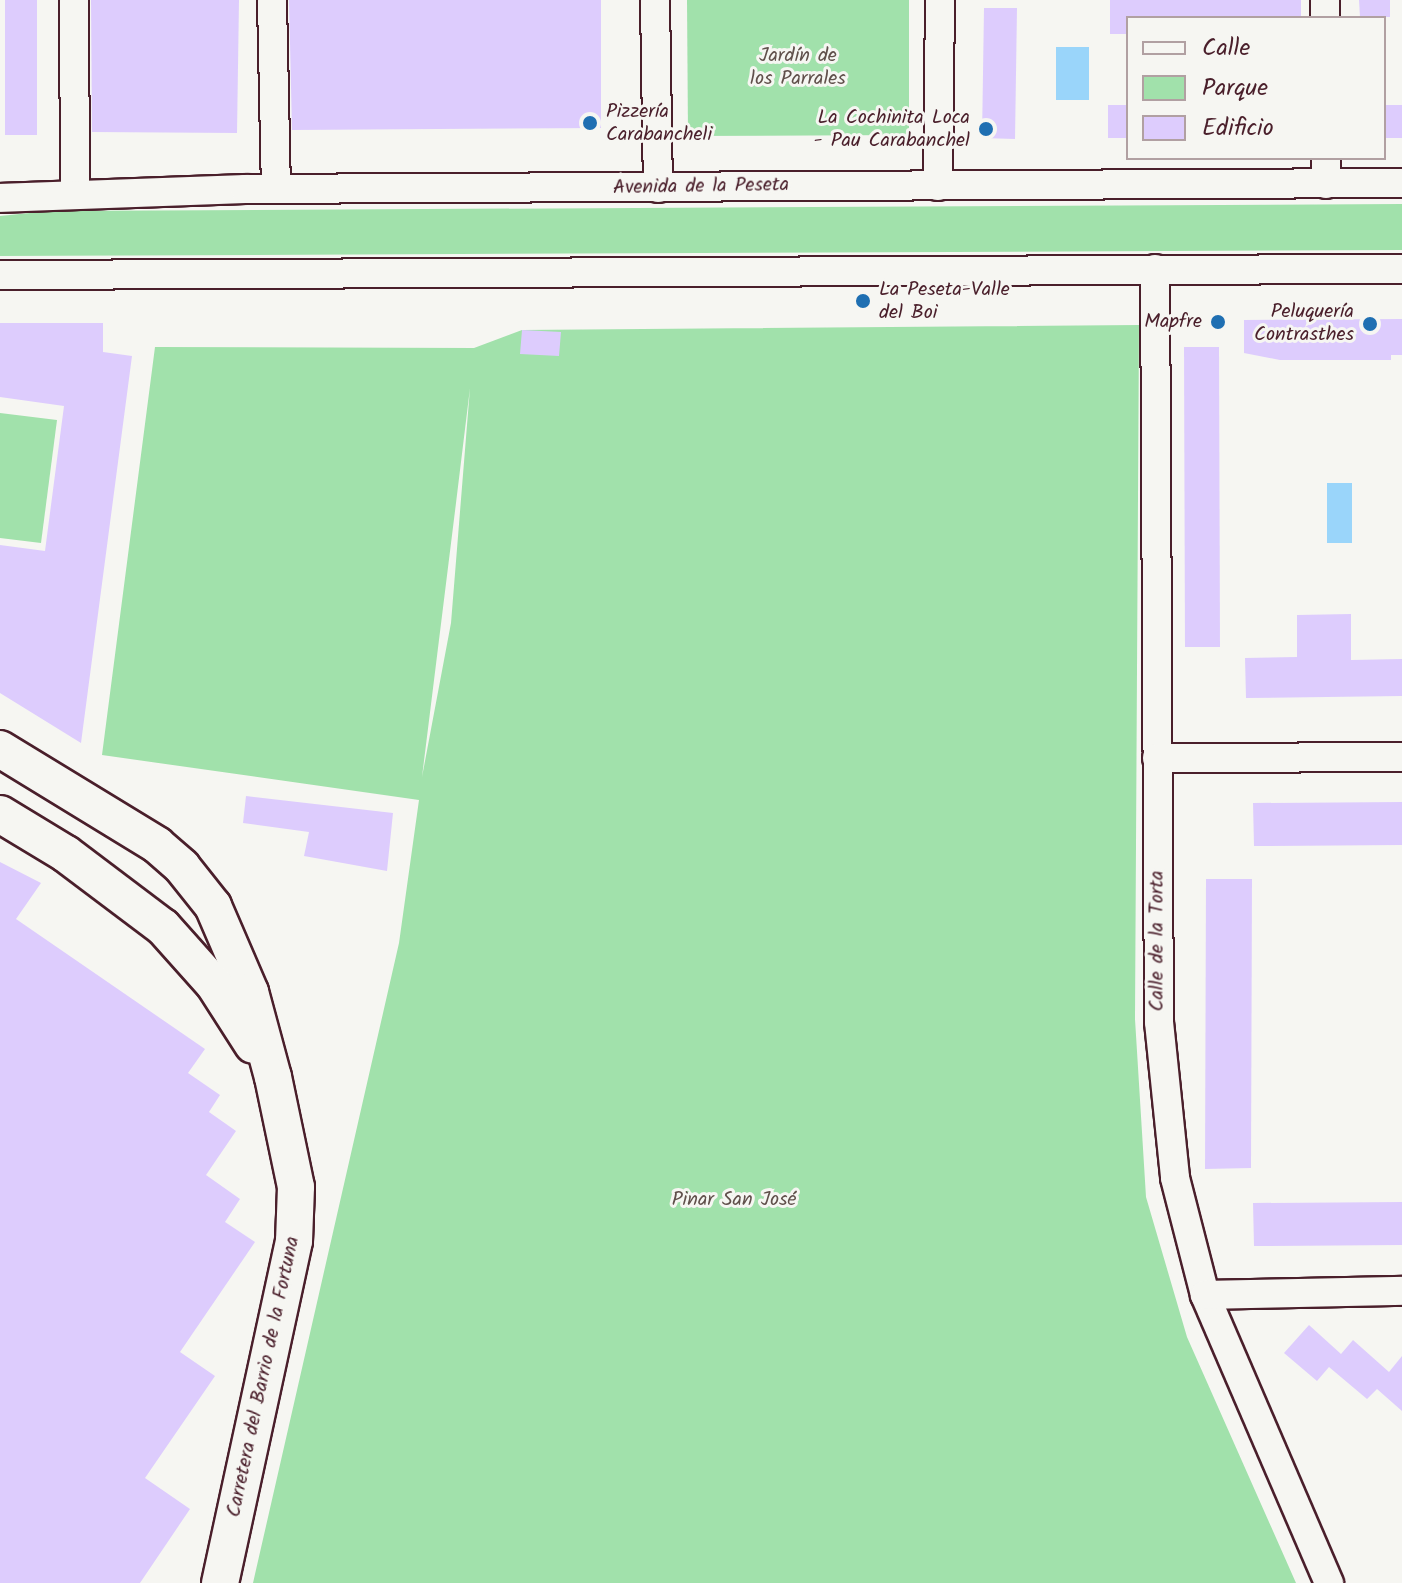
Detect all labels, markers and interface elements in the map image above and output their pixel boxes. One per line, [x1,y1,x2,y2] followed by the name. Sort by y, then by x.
[1126,16,1386,160] legend
[1202,29,1250,68] text: Calle
[750,44,846,91] park label: Jardín de los Parrales
[1202,69,1268,108] text: Parque
[606,100,712,147] place label: Pizzería Carabancheli
[814,106,970,153] place label: La Cochinita Loca - Pau Carabanchel
[1202,109,1274,148] text: Edificio
[581,114,599,132] marker: Pizzería Carabancheli
[977,120,995,138] marker: La Cochinita Loca - Pau Carabanchel
[613,173,789,201] street label: Avenida de la Peseta
[879,278,1010,325] place label: La Peseta-Valle del Boi
[854,292,872,310] marker: La Peseta-Valle del Boi
[1254,300,1354,347] place label: Peluquería Contrasthes
[1144,310,1202,334] place label: Mapfre
[1209,313,1227,331] marker: Mapfre
[1361,315,1379,333] marker: Peluquería Contrasthes
[1146,871,1170,1011] street label: Calle de la Torta
[672,1188,796,1212] park label: Pinar San José
[222,1234,306,1520] street label: Carretera del Barrio de la Fortuna

